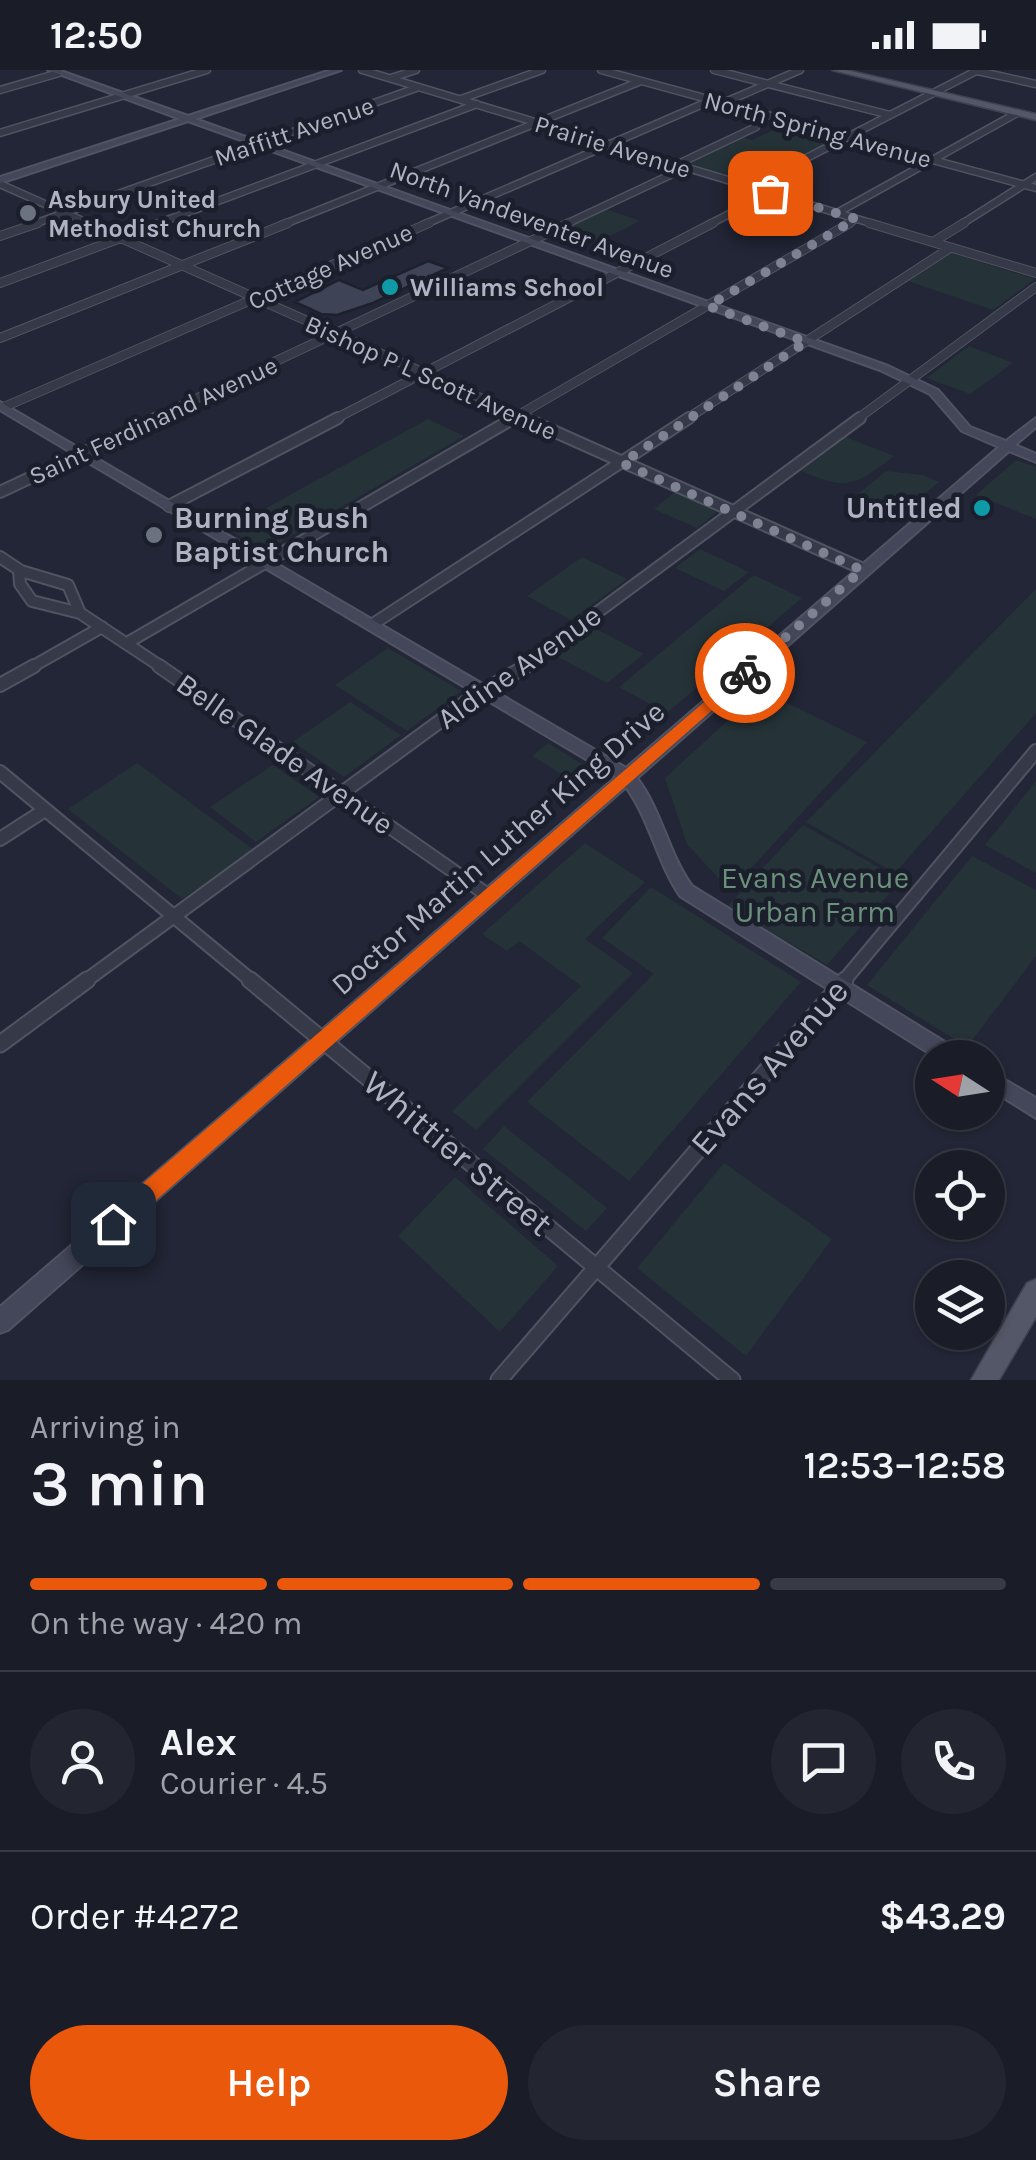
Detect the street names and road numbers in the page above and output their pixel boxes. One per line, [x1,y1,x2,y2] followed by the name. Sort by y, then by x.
[701,85,935,174] street label: North Spring Avenue
[211,91,378,172] street label: Maffitt Avenue
[531,109,694,184] street label: Prairie Avenue
[386,155,678,284] street label: North Vandeventer Avenue
[244,217,417,316] street label: Cottage Avenue
[301,309,561,446] street label: Bishop P L Scott Avenue
[25,350,282,491] street label: Saint Ferdinand Avenue
[430,597,608,737] street label: Aldine Avenue
[170,666,400,842] street label: Belle Glade Avenue
[324,693,672,1003] street label: Doctor Martin Luther King Drive
[682,971,857,1164] street label: Evans Avenue
[355,1062,561,1244] street label: Whittier Street

